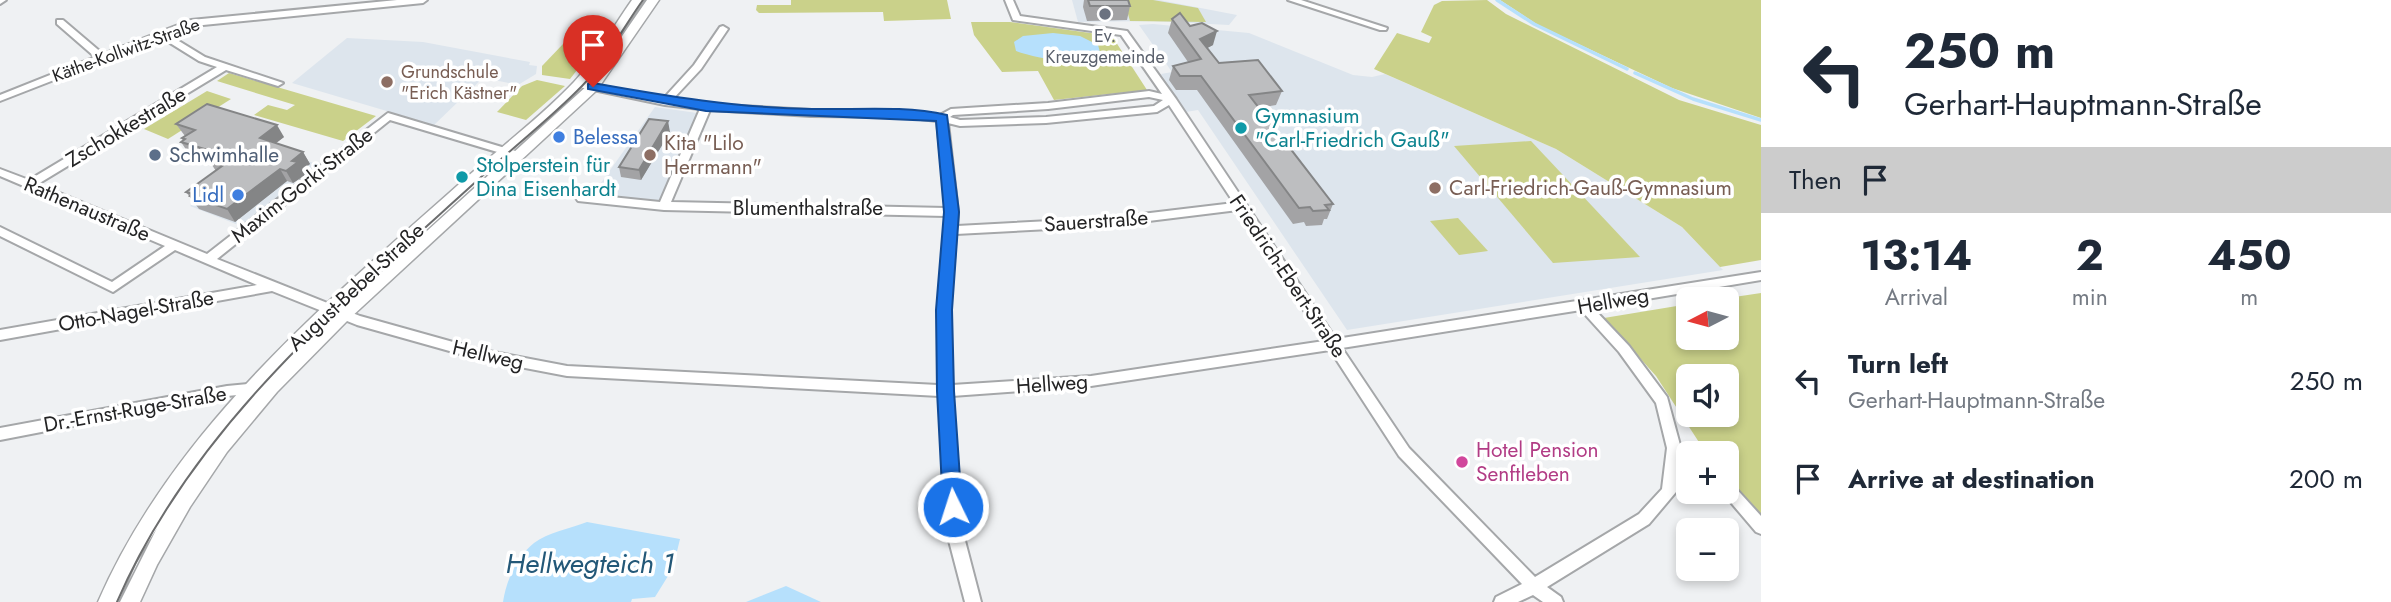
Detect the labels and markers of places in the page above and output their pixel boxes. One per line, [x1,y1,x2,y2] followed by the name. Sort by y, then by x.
[1097,6,1113,22] marker: Ev. Kreuzgemeinde
[563,15,623,87] pin
[1045,23,1165,70] place label: Ev. Kreuzgemeinde
[401,59,517,106] place label: Grundschule "Erich Kästner"
[379,74,395,90] marker: Grundschule "Erich Kästner"
[1255,101,1450,155] place label: Gymnasium "Carl-Friedrich Gauß"
[1233,120,1249,136] marker: Gymnasium "Carl-Friedrich Gauß"
[573,122,638,152] place label: Belessa
[664,128,762,182] place label: Kita "Lilo Herrmann"
[551,129,567,145] marker: Belessa
[169,140,279,170] place label: Schwimhalle
[147,147,163,163] marker: Schwimhalle
[642,147,658,163] marker: Kita "Lilo Herrmann"
[476,150,616,204] place label: Stolperstein für Dina Eisenhardt
[454,169,470,185] marker: Stolperstein für Dina Eisenhardt
[1449,173,1732,203] place label: Carl-Friedrich-Gauß-Gymnasium
[192,180,224,210] place label: Lidl
[1427,180,1443,196] marker: Carl-Friedrich-Gauß-Gymnasium
[230,187,246,203] marker: Lidl
[1476,435,1599,489] place label: Hotel Pension Senftleben
[1454,454,1470,470] marker: Hotel Pension Senftleben

